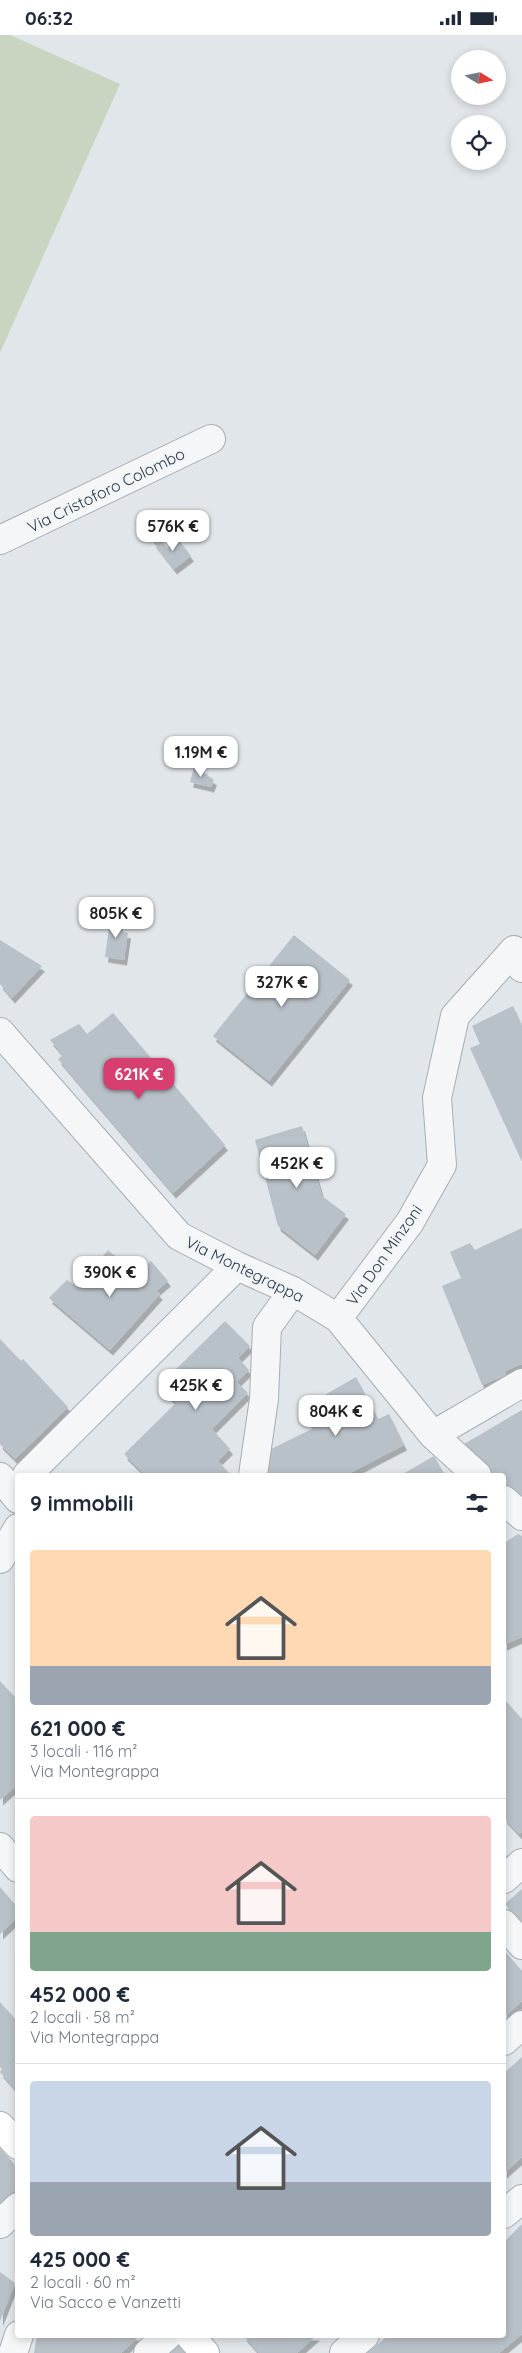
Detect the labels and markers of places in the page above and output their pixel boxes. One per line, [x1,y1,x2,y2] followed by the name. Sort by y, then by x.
[132,509,214,552] pin: 576K €
[155,735,247,778] pin: 1.19M €
[75,897,157,939] pin: 805K €
[241,965,323,1008] pin: 327K €
[98,1057,180,1100] pin: 621K €
[256,1147,338,1189] pin: 452K €
[69,1255,151,1298] pin: 390K €
[155,1369,237,1411] pin: 425K €
[295,1395,377,1437] pin: 804K €

